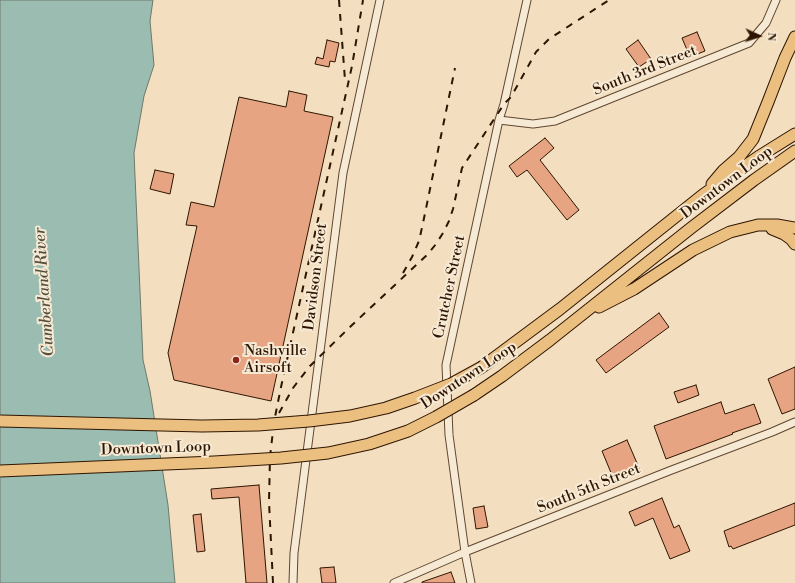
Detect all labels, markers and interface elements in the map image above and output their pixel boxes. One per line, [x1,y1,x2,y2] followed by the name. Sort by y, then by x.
[739,16,779,56] north arrow
[764,32,778,41] text: N
[591,42,699,100] street label: South 3rd Street
[678,143,776,223] street label: Downtown Loop
[300,222,332,332] street label: Davidson Street
[31,227,59,357] water label: Cumberland River
[430,234,470,340] street label: Crutcher Street
[418,338,520,414] street label: Downtown Loop
[244,342,307,377] place label: Nashville Airsoft
[231,355,241,365] marker: Nashville Airsoft
[101,438,211,460] street label: Downtown Loop
[535,460,643,518] street label: South 5th Street

